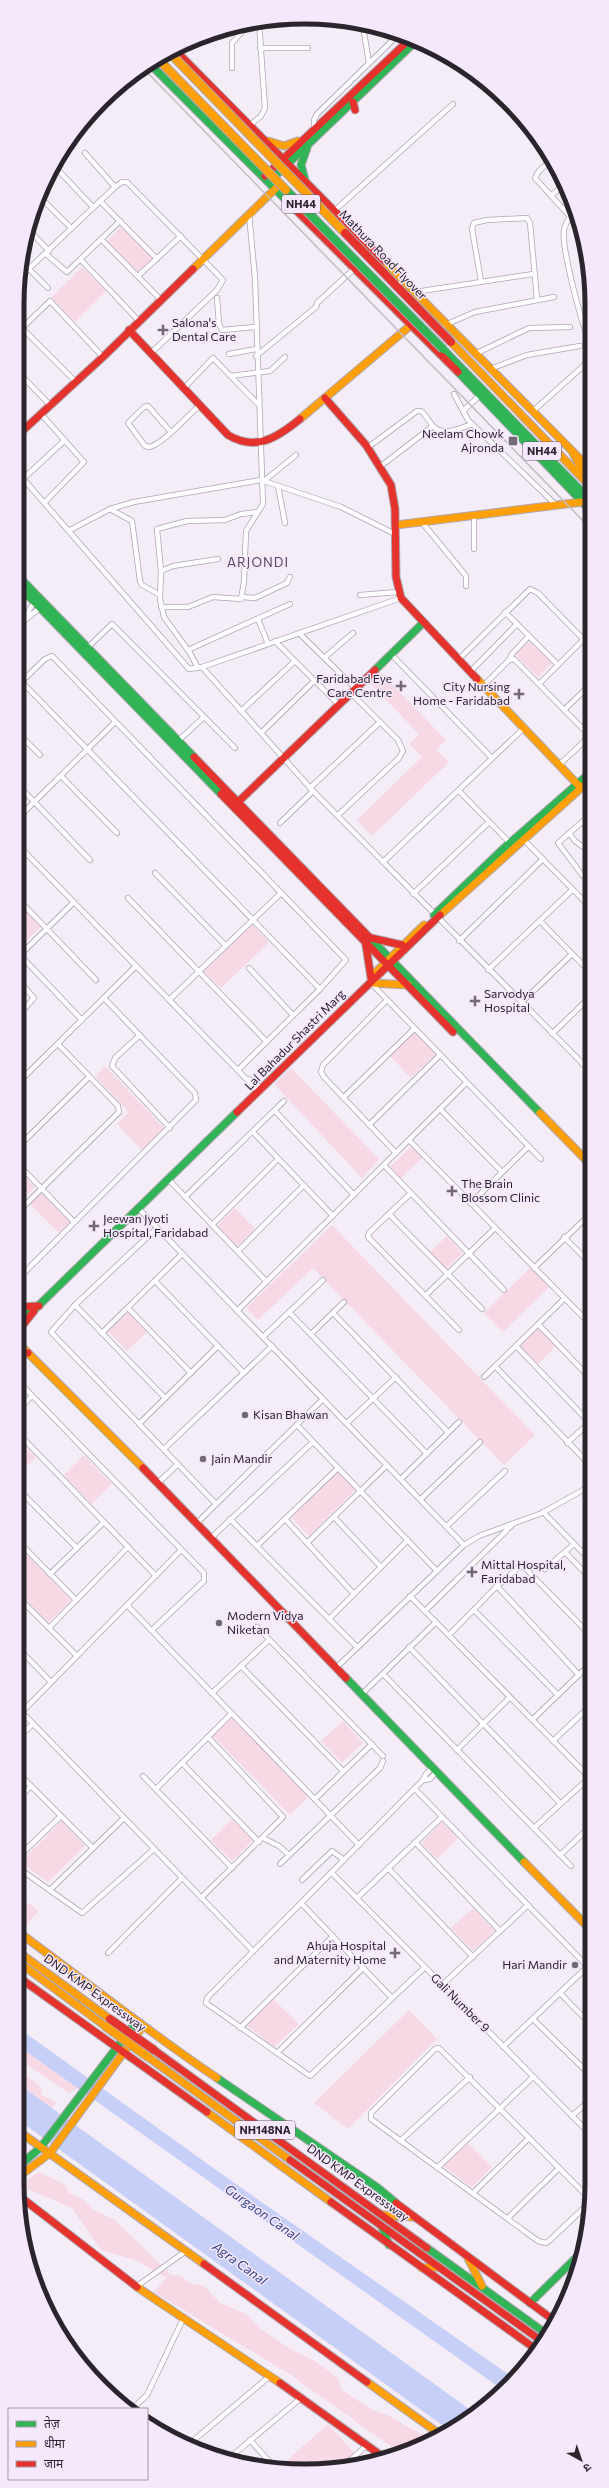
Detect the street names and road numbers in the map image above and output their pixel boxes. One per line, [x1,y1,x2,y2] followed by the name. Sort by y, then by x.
[282,195,320,213] road number: NH44
[337,206,430,302] street label: Mathura Road Flyover
[523,442,561,460] road number: NH44
[241,986,348,1092] street label: Lal Bahadur Shastri Marg
[42,1951,149,2034] street label: DND KMP Expressway
[428,1970,493,2035] street label: Gali Number 9
[235,2121,295,2139] road number: NH148NA
[305,2141,412,2224] street label: DND KMP Expressway

